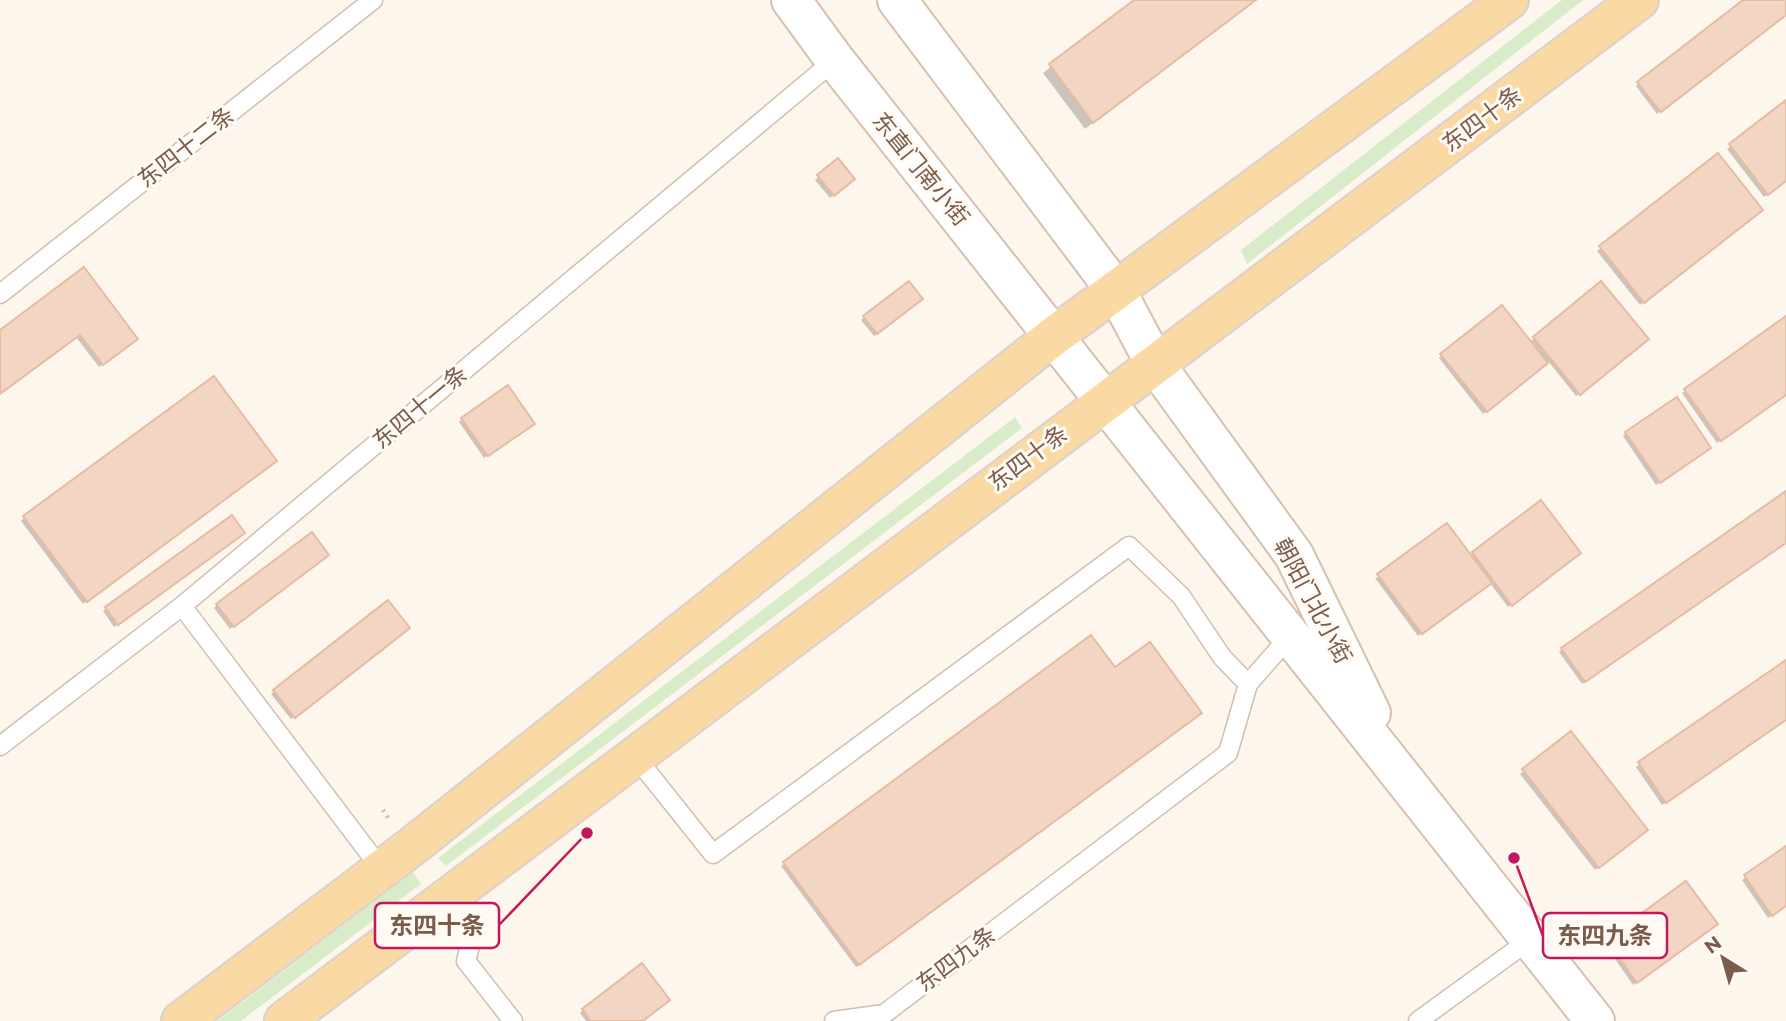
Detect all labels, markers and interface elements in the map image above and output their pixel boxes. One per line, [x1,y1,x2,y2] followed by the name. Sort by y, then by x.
[1437,80,1527,158] street label: 东四十条
[132,101,240,193] street label: 东四十二条
[867,107,975,231] street label: 东直门南小街
[367,359,473,455] street label: 东四十一条
[983,419,1073,497] street label: 东四十条
[1268,534,1358,668] street label: 朝阳门北小街
[375,903,499,948] callout: 东四十条
[389,911,485,940] text: 东四十条
[1543,913,1667,958] callout: 东四九条
[911,920,1001,998] street label: 东四九条
[1557,921,1653,950] text: 东四九条
[1688,923,1758,993] north arrow
[1700,931,1726,959] text: N

